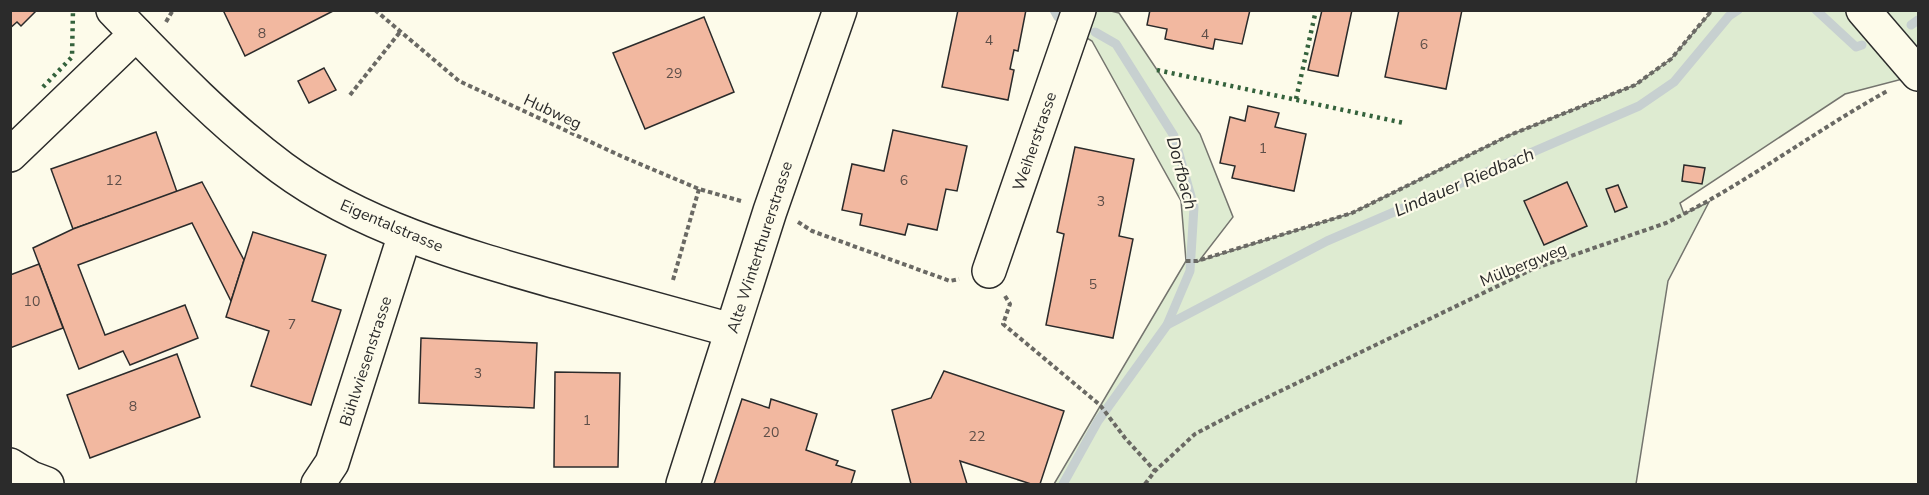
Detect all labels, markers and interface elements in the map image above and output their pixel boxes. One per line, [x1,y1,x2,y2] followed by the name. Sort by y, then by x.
[258,24,266,43] house number: 8
[1201,25,1209,44] house number: 4
[985,31,993,50] house number: 4
[1420,35,1428,54] house number: 6
[666,64,682,83] house number: 29
[520,89,585,135] street label: Hubweg
[1008,89,1062,194] street label: Weiherstrasse
[1161,134,1203,212] water label: Dorfbach
[1259,139,1267,158] house number: 1
[1390,142,1538,222] water label: Lindauer Riedbach
[722,158,798,336] street label: Alte Winterthurerstrasse
[106,171,122,190] house number: 12
[900,171,908,190] house number: 6
[1097,192,1105,211] house number: 3
[337,194,447,258] street label: Eigentalstrasse
[1477,238,1570,292] street label: Mülbergweg
[1089,275,1097,294] house number: 5
[24,292,40,311] house number: 10
[335,293,397,429] street label: Bühlwiesenstrasse
[288,315,296,334] house number: 7
[474,364,482,383] house number: 3
[129,397,137,416] house number: 8
[583,411,591,430] house number: 1
[763,423,779,442] house number: 20
[969,427,985,446] house number: 22

